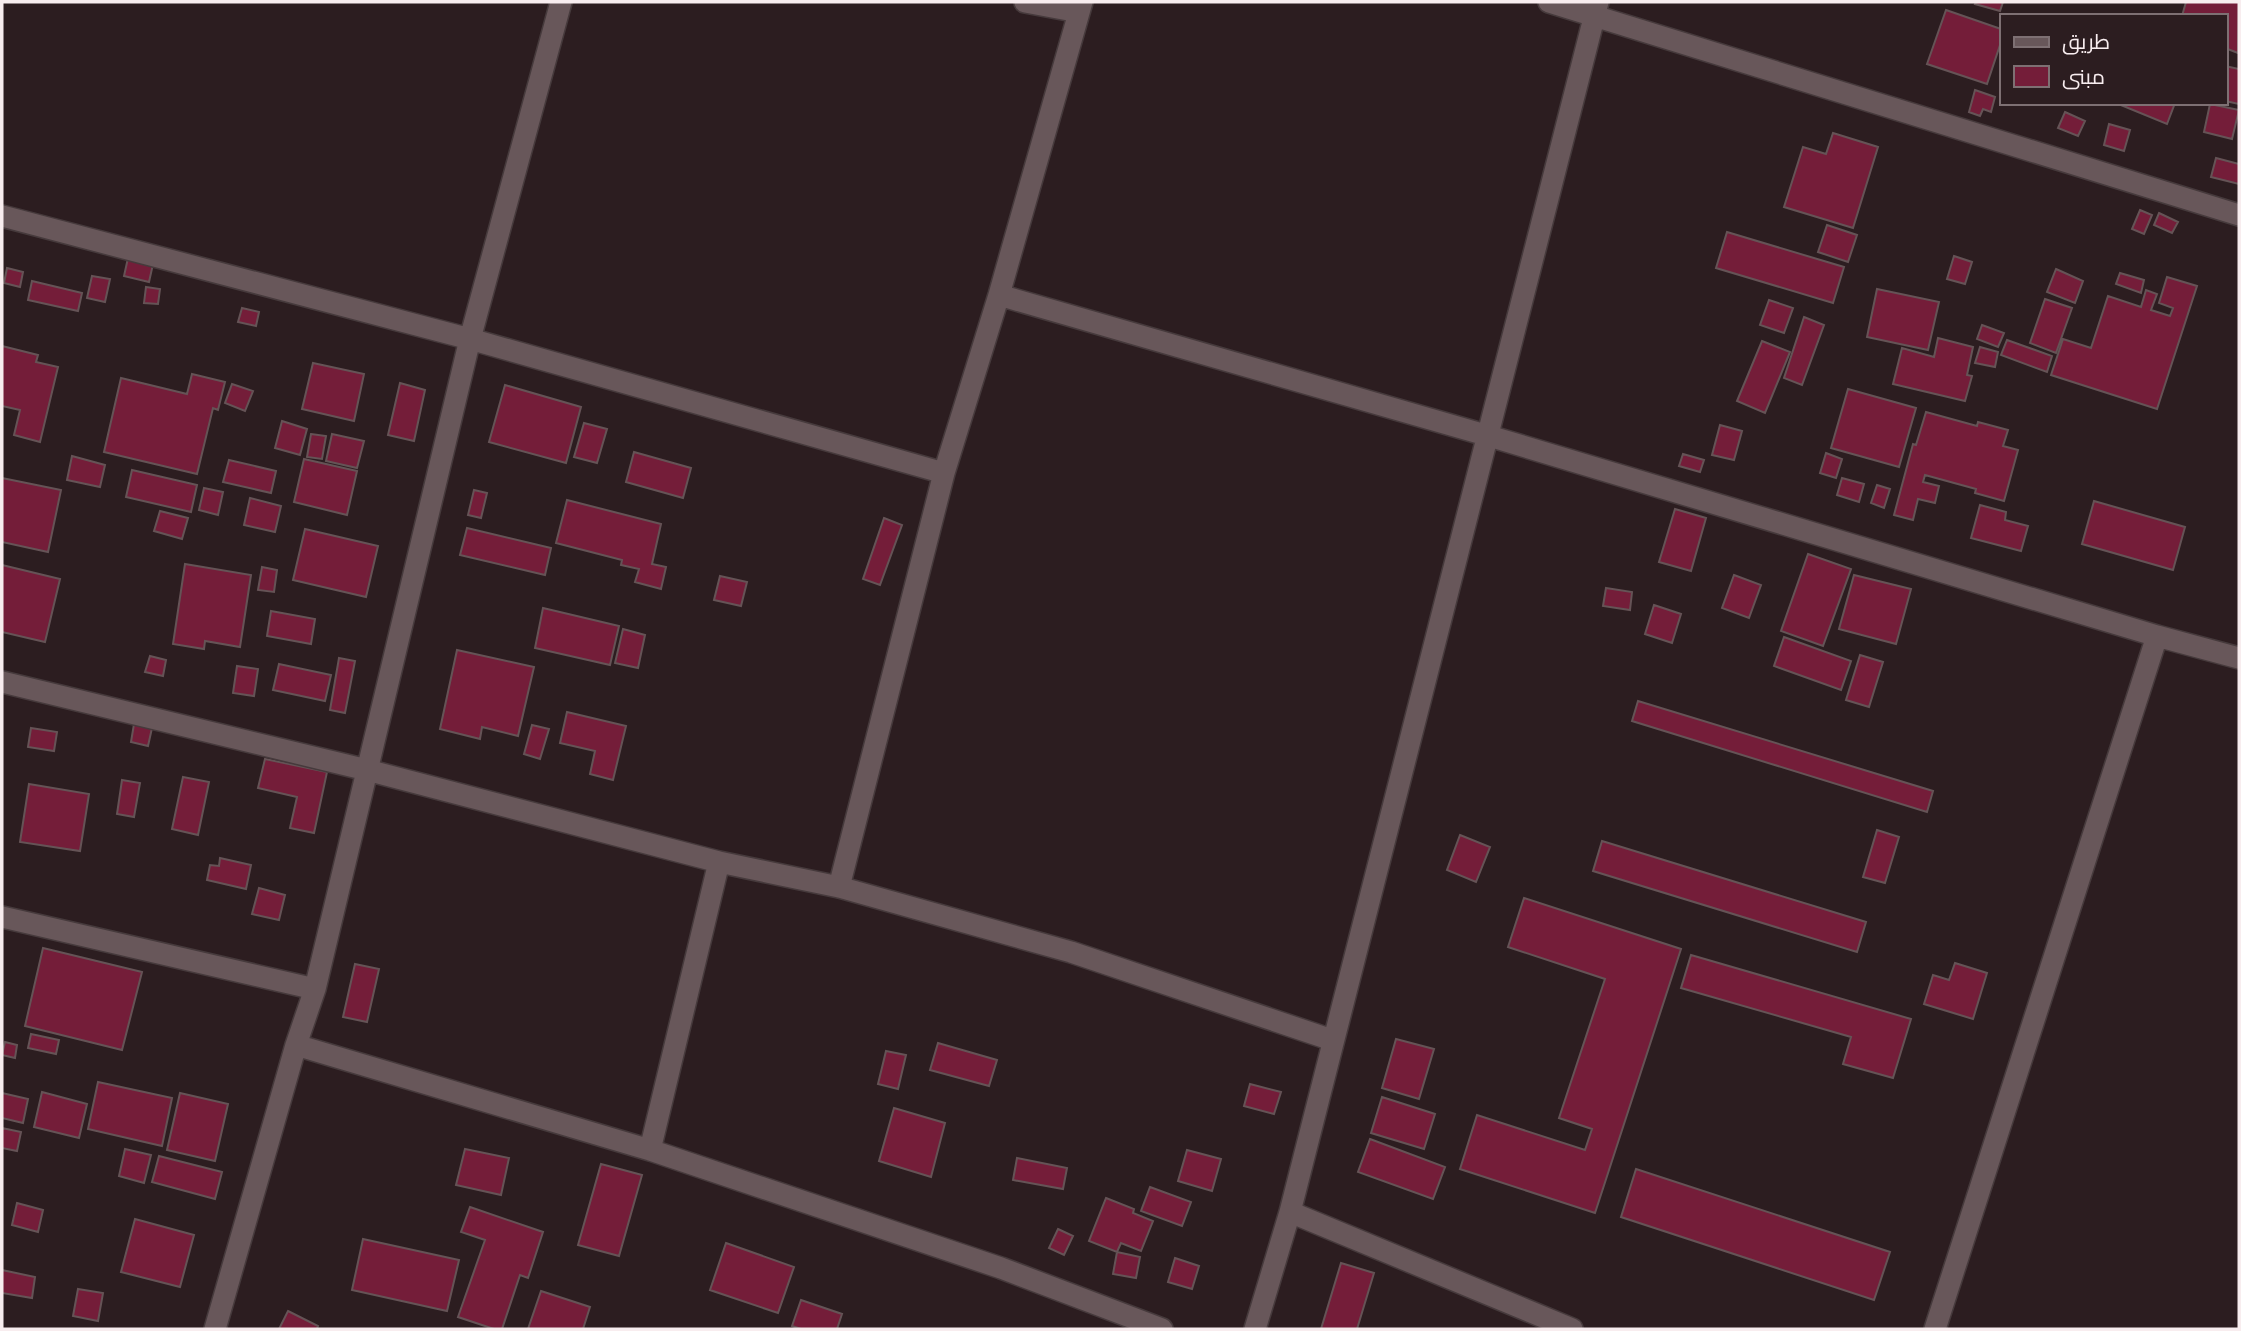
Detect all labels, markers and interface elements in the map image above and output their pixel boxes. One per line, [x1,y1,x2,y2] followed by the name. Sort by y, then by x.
[2000,14,2227,105] legend
[2062,27,2110,56] text: طريق
[2062,62,2105,91] text: مبنى

